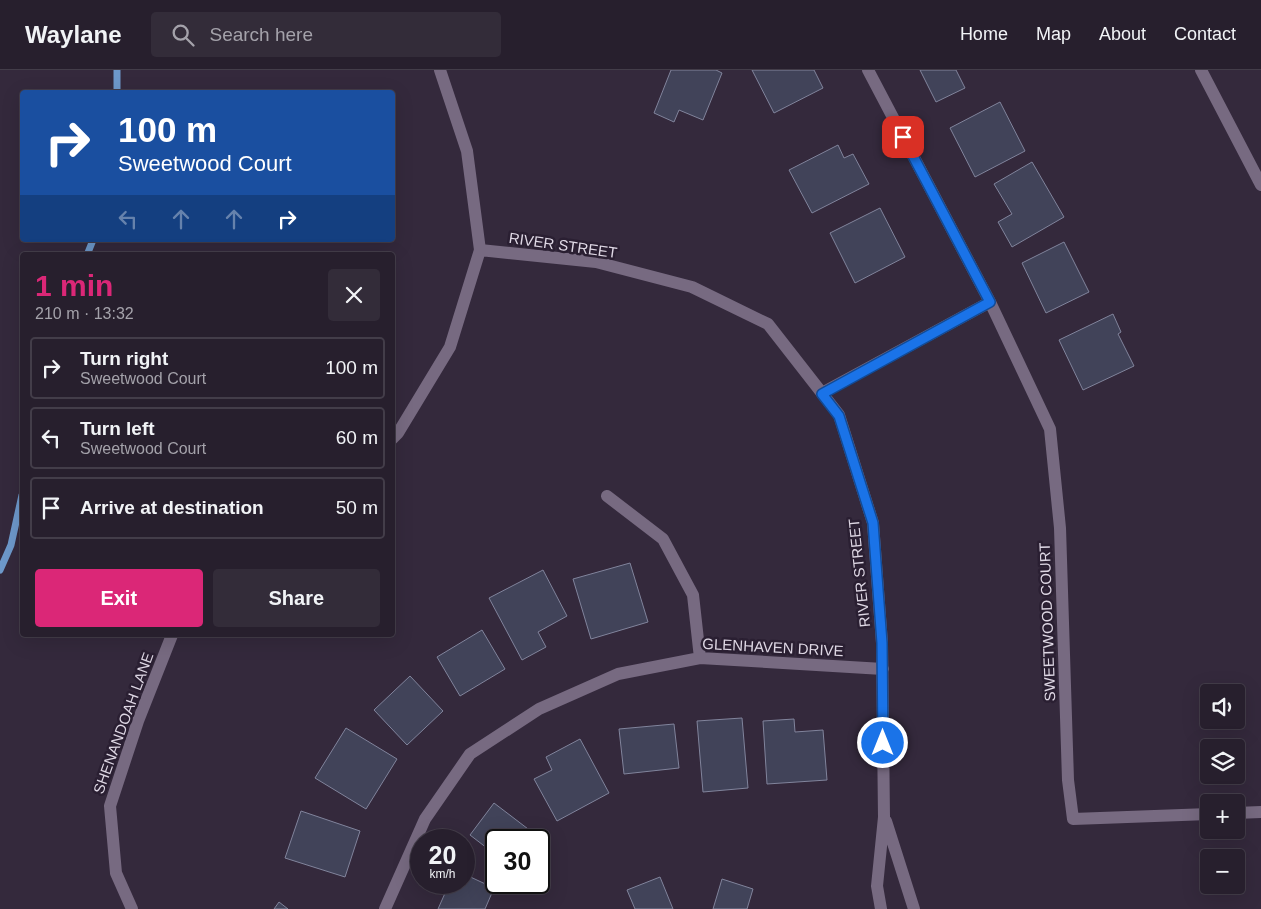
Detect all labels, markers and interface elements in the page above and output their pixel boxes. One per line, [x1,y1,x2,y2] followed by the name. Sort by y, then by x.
[151,12,501,57] search box
[25,21,121,48] text: Waylane
[169,21,197,49] icon: search
[209,24,313,45] text: Search here
[960,24,1008,44] text: Home
[1036,24,1071,44] text: Map
[1099,24,1146,44] text: About
[1174,24,1236,44] text: Contact
[35,110,100,175] icon: right
[118,110,217,149] text: 100 m
[882,116,924,158] pin
[889,123,917,151] icon: arrive
[118,151,292,176] text: Sweetwood Court
[114,205,142,233] icon: left
[167,205,195,233] icon: ahead
[220,205,248,233] icon: ahead
[273,205,301,233] icon: right
[508,229,618,261] street label: RIVER STREET
[35,269,113,302] text: 1 min
[328,269,380,321] button: close
[35,305,134,322] text: 210 m · 13:32
[80,348,168,369] text: Turn right
[37,354,65,382] icon: right
[325,357,378,378] text: 100 m
[80,370,206,387] text: Sweetwood Court
[80,418,155,439] text: Turn left
[37,424,65,452] icon: left
[336,427,378,448] text: 60 m
[80,440,206,457] text: Sweetwood Court
[37,494,65,522] icon: arrive
[80,497,264,518] text: Arrive at destination
[336,497,378,518] text: 50 m
[845,518,873,628] street label: RIVER STREET
[1036,542,1058,702] street label: SWEETWOOD COURT
[35,569,203,627] button: Exit
[213,569,380,627] button: Share
[702,635,844,659] street label: GLENHAVEN DRIVE
[89,650,157,796] street label: SHENANDOAH LANE
[1200,684,1245,894] map controls
[1200,684,1245,729] button: sound
[856,716,908,768] position arrow
[1200,739,1245,784] button: layers
[1200,794,1245,839] button: +
[485,829,550,894] speed limit sign: 30
[429,841,456,869] text: 20
[1200,849,1245,894] button: −
[429,867,456,881] text: km/h

